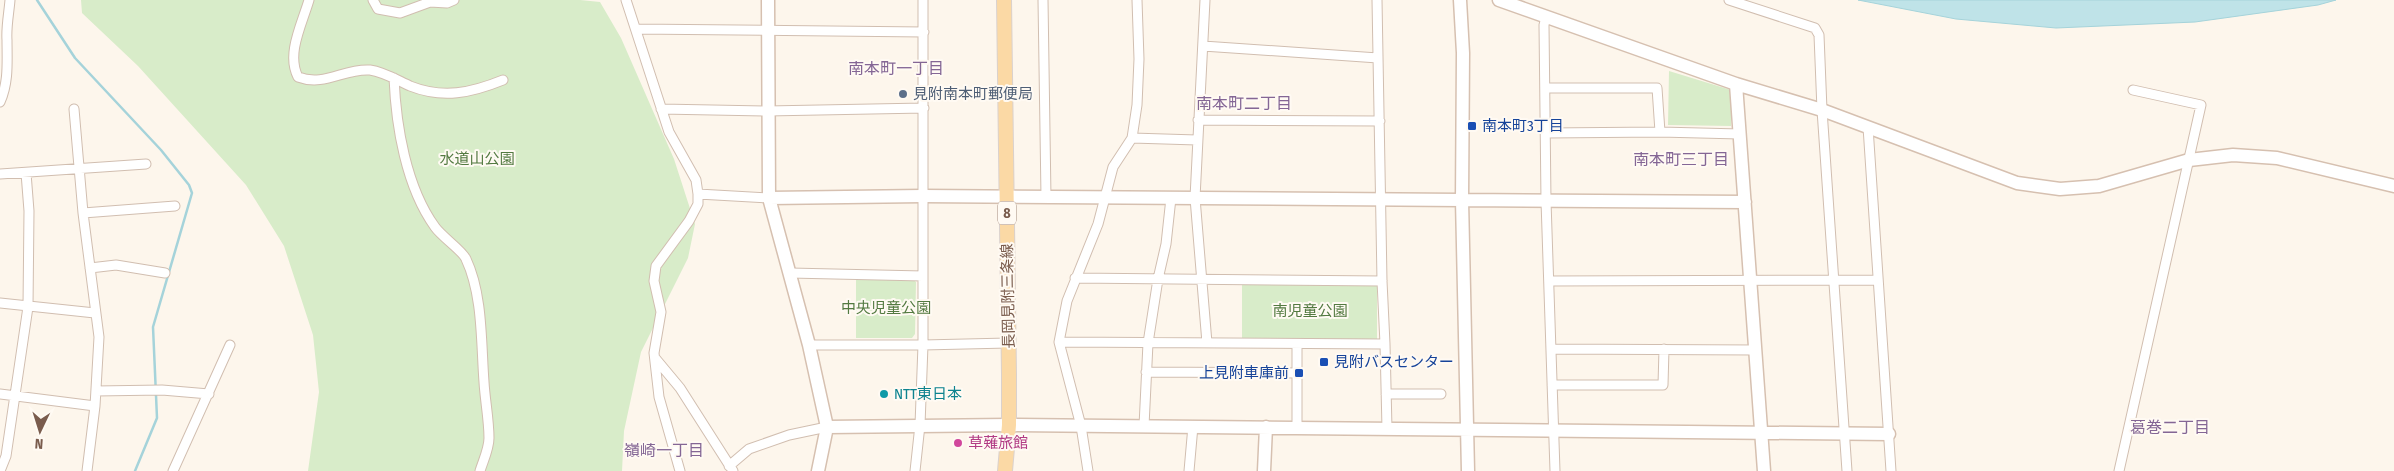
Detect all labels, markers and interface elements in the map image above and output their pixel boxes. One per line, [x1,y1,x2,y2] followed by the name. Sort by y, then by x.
[848,59,944,78] district label: 南本町一丁目
[913,85,1033,103] place label: 見附南本町郵便局
[897,88,909,100] marker: 見附南本町郵便局
[1196,94,1292,113] district label: 南本町二丁目
[1482,117,1564,135] place label: 南本町3丁目
[1466,120,1478,132] marker: 南本町3丁目
[439,150,515,168] park label: 水道山公園
[1633,150,1729,169] district label: 南本町三丁目
[998,202,1016,224] road number: 8
[998,243,1018,349] street label: 長岡見附三条線
[841,299,931,317] park label: 中央児童公園
[1272,302,1348,320] park label: 南児童公園
[1334,353,1454,371] place label: 見附バスセンター
[1318,356,1330,368] marker: 見附バスセンター
[1199,364,1289,382] place label: 上見附車庫前
[1293,367,1305,379] marker: 上見附車庫前
[894,385,962,403] place label: NTT東日本
[878,388,890,400] marker: NTT東日本
[15,406,65,456] north arrow
[2130,418,2210,437] district label: 葛巻二丁目
[968,434,1028,452] place label: 草薙旅館
[34,435,44,452] text: N
[952,437,964,449] marker: 草薙旅館
[624,441,704,460] district label: 嶺崎一丁目

